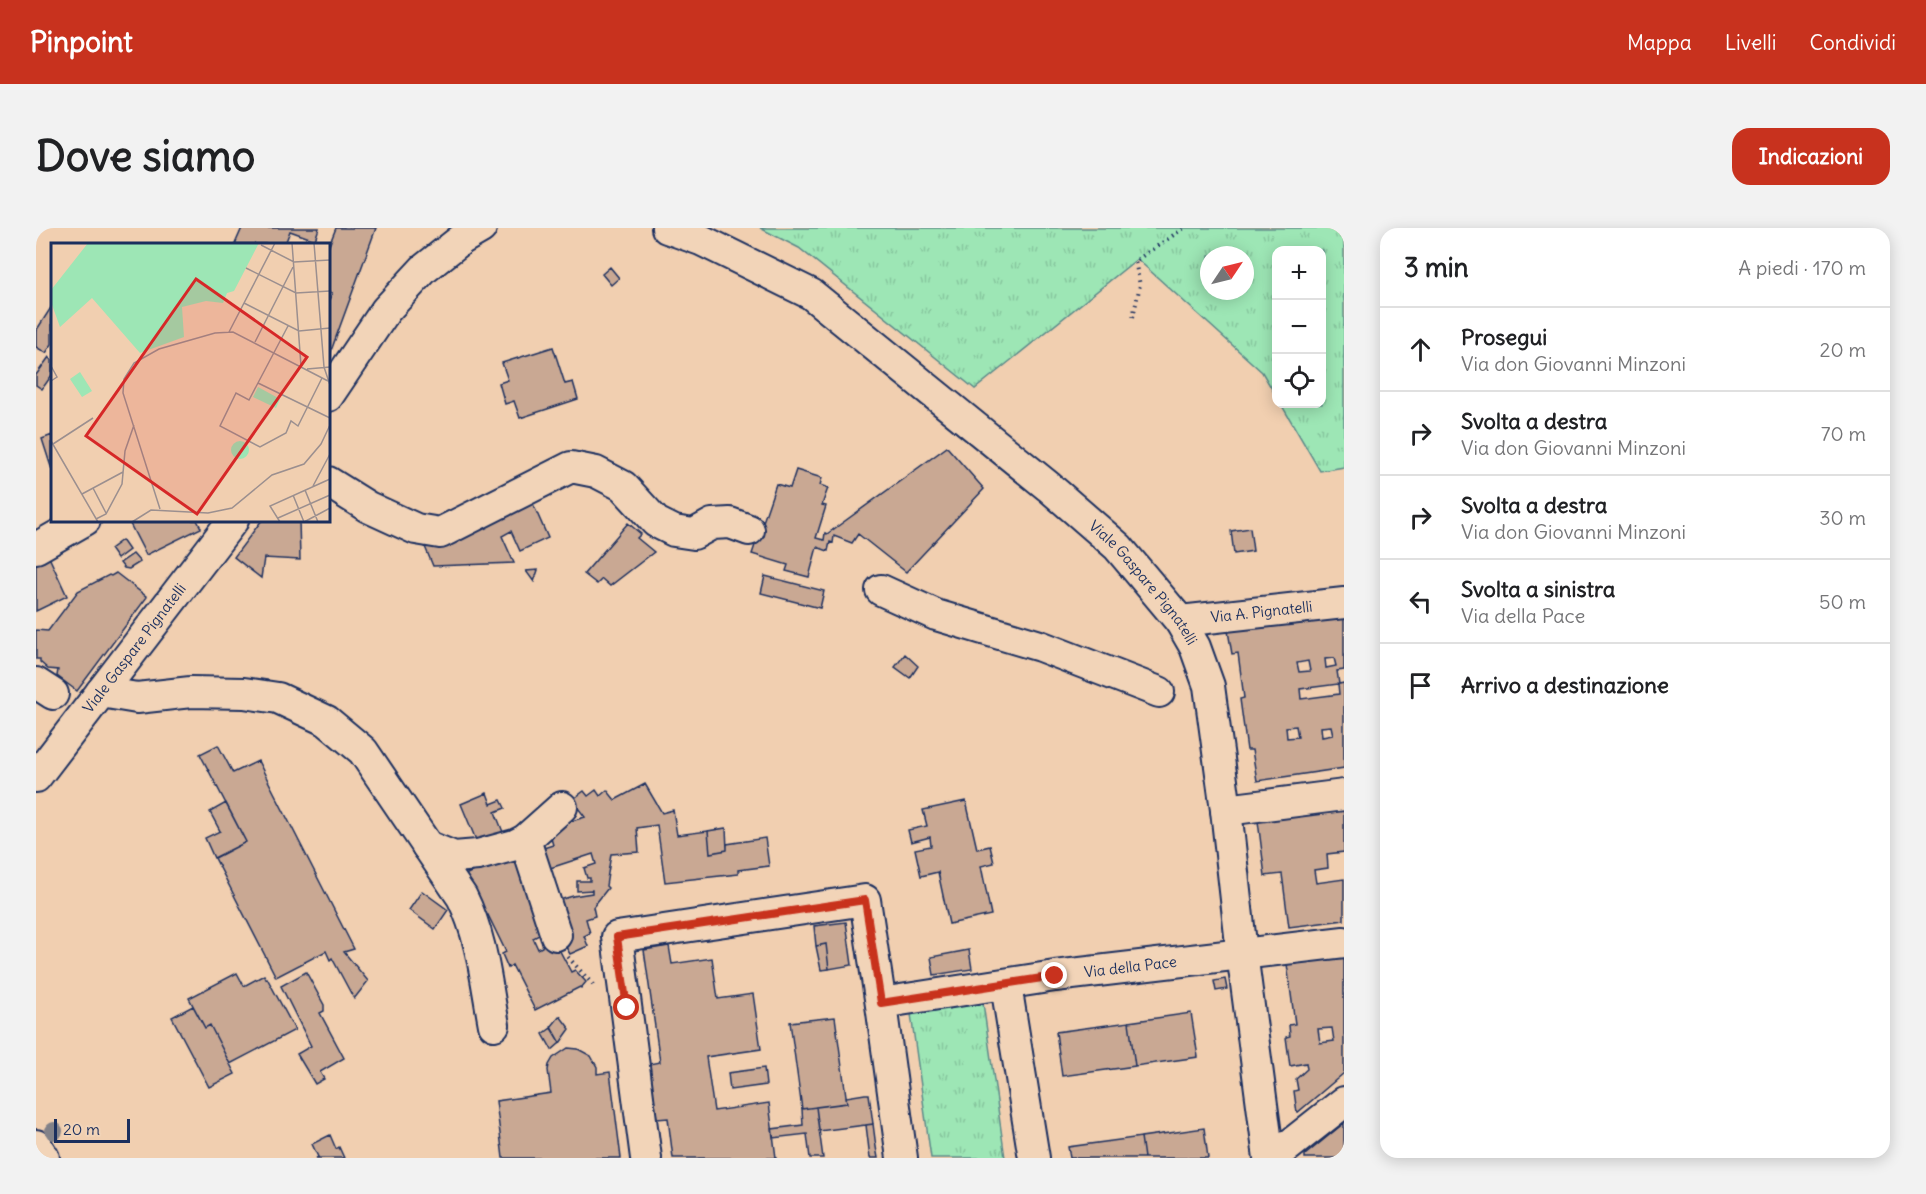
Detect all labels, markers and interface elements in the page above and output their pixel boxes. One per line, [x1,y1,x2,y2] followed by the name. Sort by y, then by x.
[30,24,133,60] text: Pinpoint
[1627,29,1692,56] text: Mappa
[1725,29,1776,56] text: Livelli
[1809,29,1896,56] text: Condividi
[1732,128,1890,185] button: Indicazioni
[36,130,255,182] text: Dove siamo
[51,243,330,522] inset map
[1200,246,1254,300] north arrow
[1272,246,1326,408] map controls
[1272,246,1326,300] button: +
[1404,251,1469,284] text: 3 min
[1738,255,1866,280] text: A piedi · 170 m
[1272,300,1326,354] button: −
[1461,323,1547,351] text: Prosegui
[1404,333,1437,366] icon: ahead
[1820,337,1866,362] text: 20 m
[1461,351,1686,376] text: Via don Giovanni Minzoni
[1272,354,1326,408] button: locate
[1461,407,1607,435] text: Svolta a destra
[1404,417,1437,450] icon: right
[1821,421,1866,446] text: 70 m
[1461,435,1686,460] text: Via don Giovanni Minzoni
[1461,491,1607,519] text: Svolta a destra
[1404,501,1437,534] icon: right
[1819,505,1866,530] text: 30 m
[1085,516,1202,648] street label: Viale Gaspare Pignatelli
[1461,519,1686,544] text: Via don Giovanni Minzoni
[1461,575,1615,603] text: Svolta a sinistra
[78,580,190,717] street label: Viale Gaspare Pignatelli
[1404,585,1437,618] icon: left
[1819,589,1866,614] text: 50 m
[1210,597,1313,627] street label: Via A. Pignatelli
[1461,603,1585,628] text: Via della Pace
[1404,669,1437,702] icon: arrive
[1461,671,1669,699] text: Arrivo a destinazione
[1083,952,1178,982] street label: Via della Pace
[1041,962,1067,988] route end
[613,994,639,1020] route start
[54,1116,130,1144] scale bar
[63,1119,100,1139] text: 20 m

